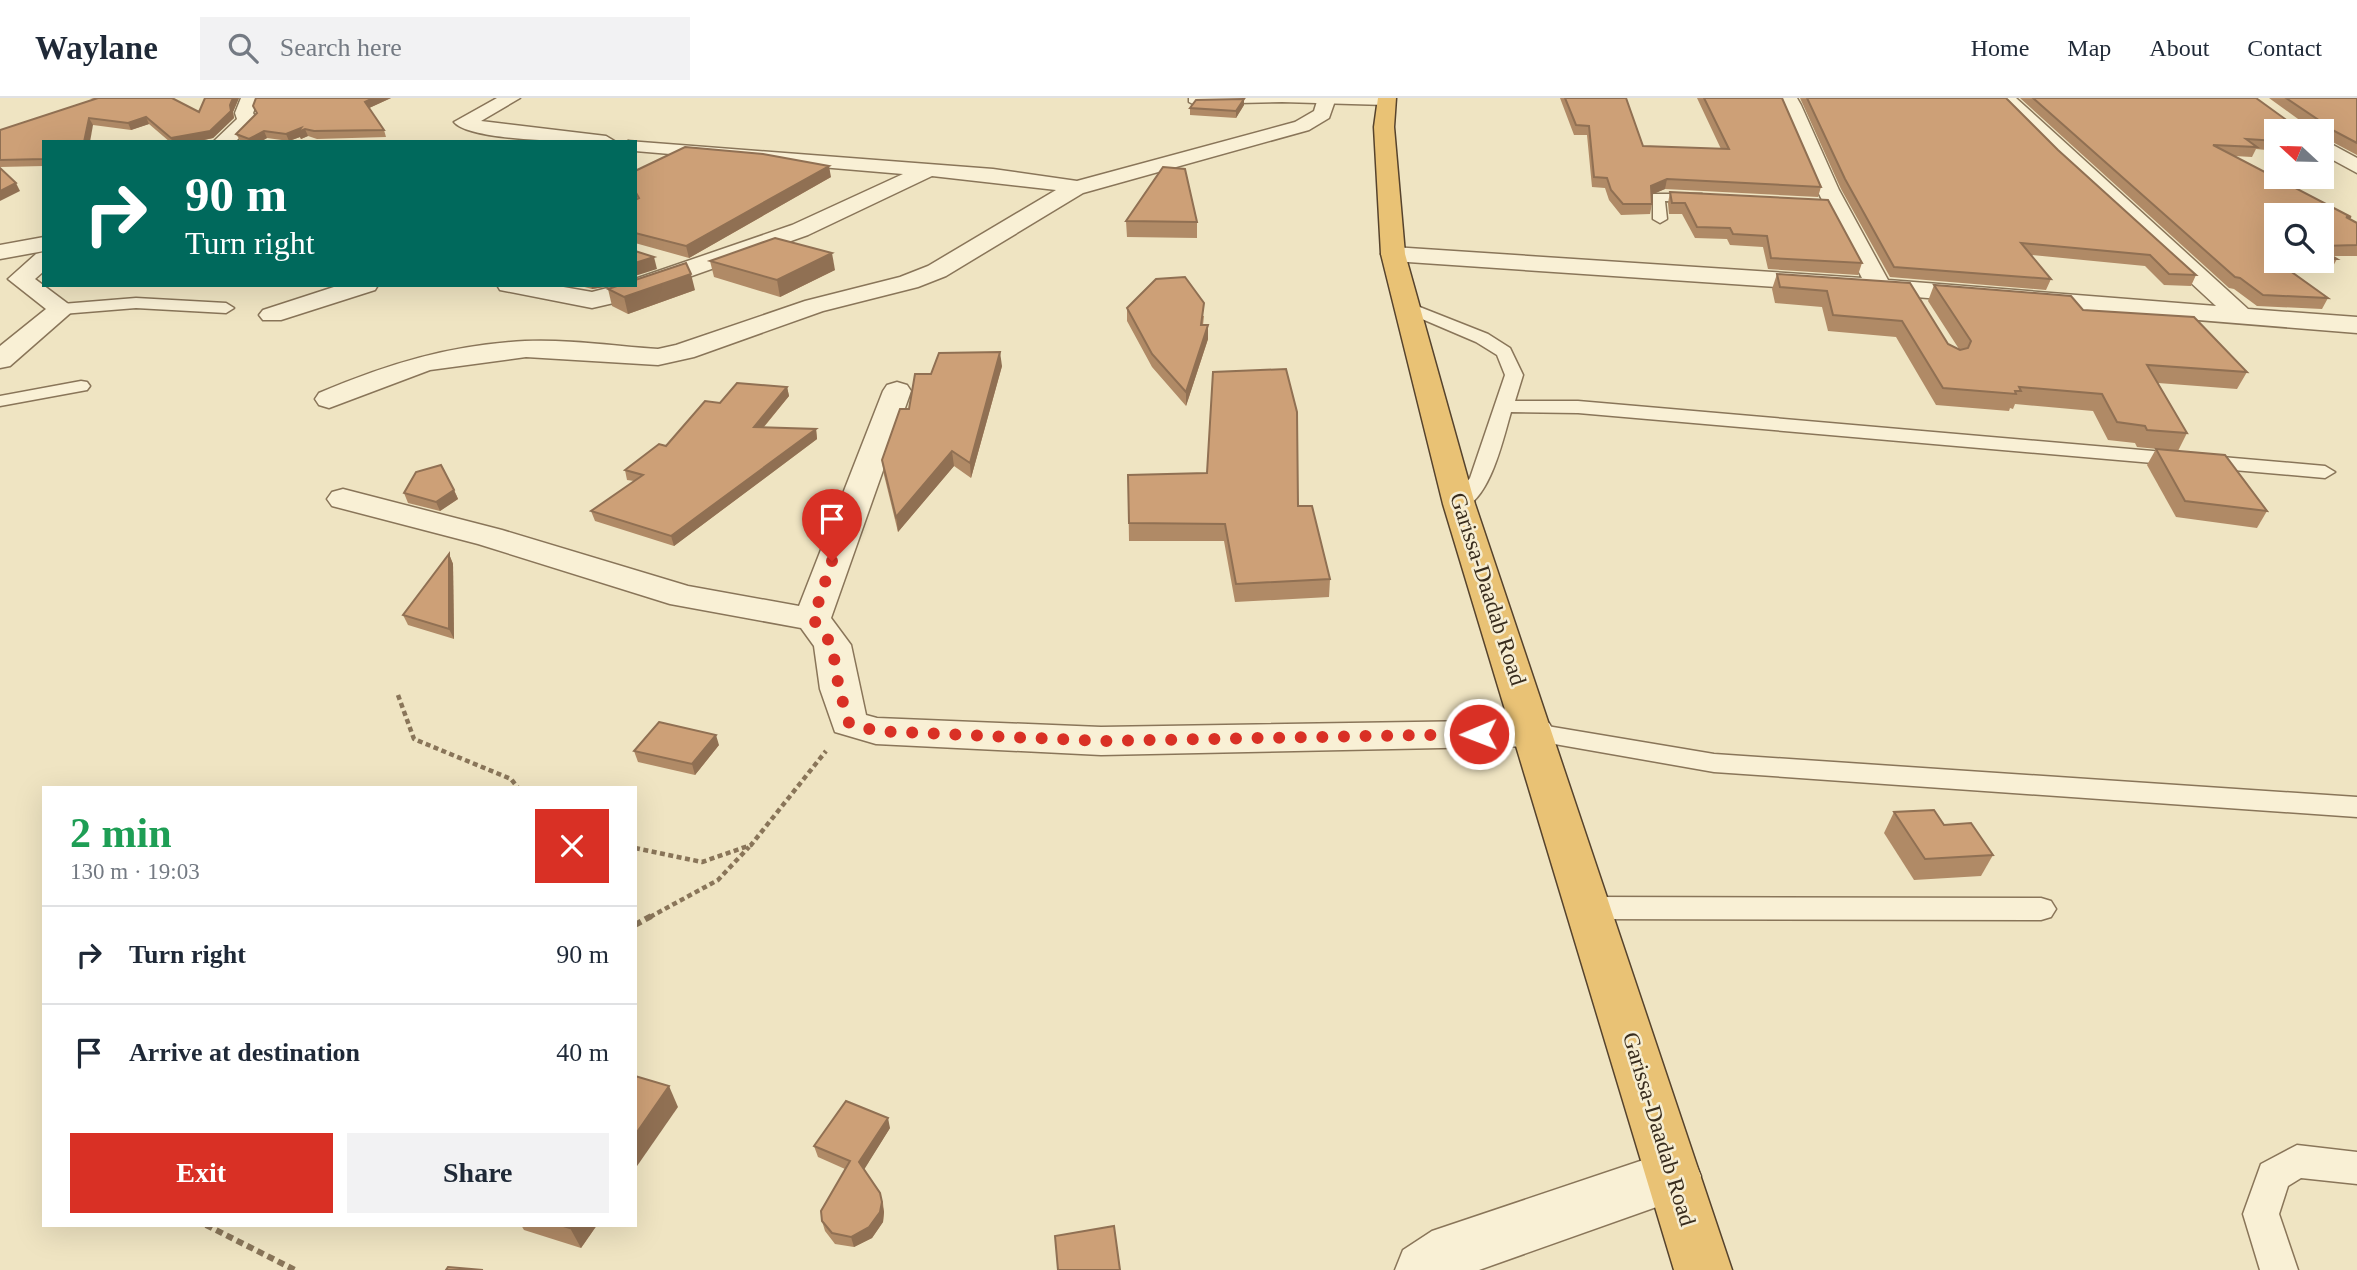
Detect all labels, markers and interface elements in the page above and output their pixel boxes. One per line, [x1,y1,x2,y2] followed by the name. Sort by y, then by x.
[200,17,690,80] search box
[224,29,262,67] icon: search
[35,30,158,66] text: Waylane
[280,33,402,62] text: Search here
[1971,35,2029,61] text: Home
[2067,35,2111,61] text: Map
[2149,35,2209,61] text: About
[2247,35,2322,61] text: Contact
[2264,119,2334,189] north arrow
[2264,119,2334,273] map controls
[185,167,287,222] text: 90 m
[70,168,161,259] icon: right
[2264,203,2334,273] button: search
[185,225,315,261] text: Turn right
[802,489,862,561] pin
[1445,489,1531,689] street label: Garissa-Daadab Road
[813,500,851,538] icon: arrive
[1442,697,1516,771] position arrow
[535,809,609,883] button: close
[70,810,172,856] text: 2 min
[70,859,200,884] text: 130 m · 19:03
[70,936,108,974] icon: right
[129,940,246,969] text: Turn right
[556,940,609,969] text: 90 m
[1618,1029,1701,1229] street label: Garissa-Daadab Road
[70,1034,108,1072] icon: arrive
[129,1038,360,1067] text: Arrive at destination
[556,1038,609,1067] text: 40 m
[70,1133,333,1213] button: Exit
[347,1133,609,1213] button: Share

